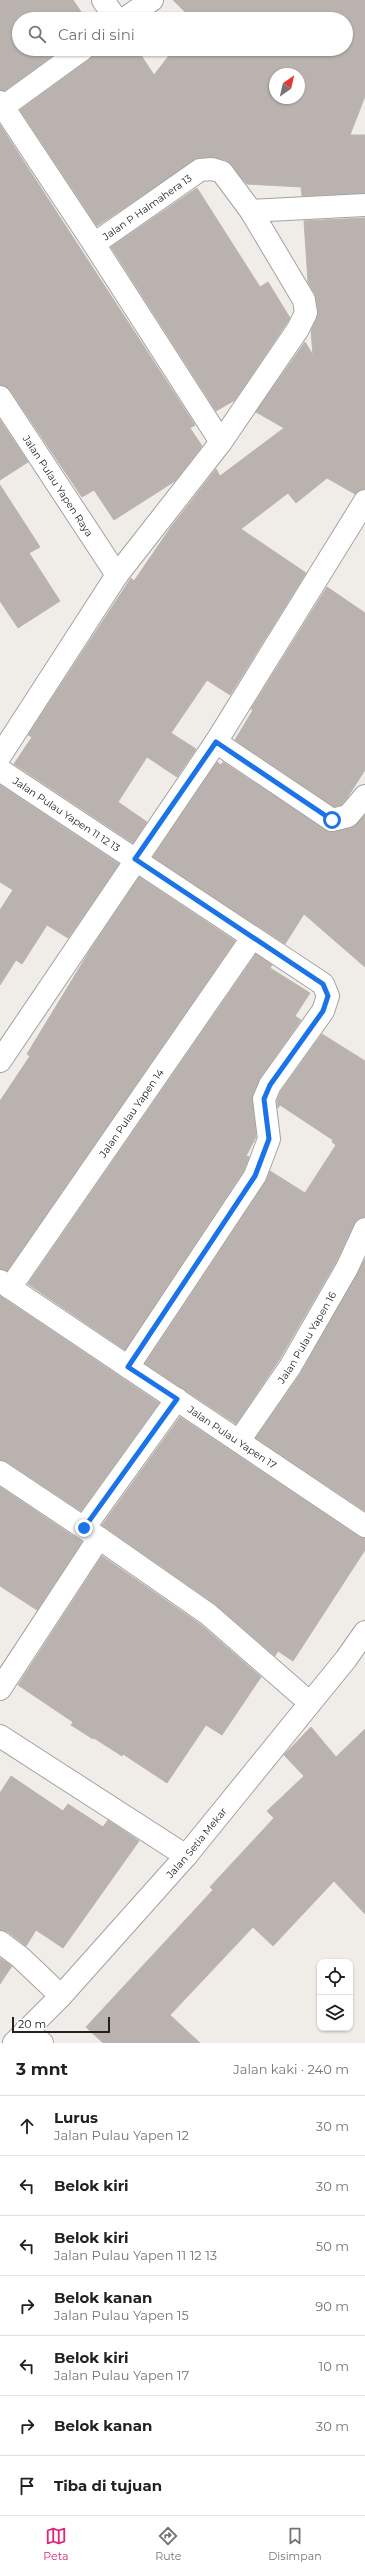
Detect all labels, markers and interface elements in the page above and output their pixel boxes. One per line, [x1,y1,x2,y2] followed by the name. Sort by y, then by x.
[12,12,353,56] search box
[26,23,48,45] icon: search
[58,25,135,44] text: Cari di sini
[269,68,305,104] north arrow
[99,171,195,244] street label: Jalan P Halmahera 13
[19,432,96,539] street label: Jalan Pulau Yapen Raya
[10,774,123,855] street label: Jalan Pulau Yapen 11 12 13
[323,811,341,829] route start
[96,1066,167,1161] street label: Jalan Pulau Yapen 14
[274,1289,339,1387] street label: Jalan Pulau Yapen 16
[185,1402,279,1472] street label: Jalan Pulau Yapen 17
[75,1519,93,1537] route end
[163,1805,230,1882] street label: Jalan Setia Mekar
[317,1959,353,2031] map controls
[317,1959,353,1995] button: locate
[317,1995,353,2031] button: layers
[12,2015,110,2034] scale bar
[18,2017,46,2031] text: 20 m
[16,2059,68,2079] text: 3 mnt
[233,2061,349,2077] text: Jalan kaki · 240 m
[54,2108,98,2127] text: Lurus
[16,2115,38,2137] icon: ahead
[316,2118,349,2134] text: 30 m
[54,2127,189,2143] text: Jalan Pulau Yapen 12
[16,2175,38,2197] icon: left
[54,2176,129,2195] text: Belok kiri
[316,2178,349,2194] text: 30 m
[54,2228,129,2247] text: Belok kiri
[16,2235,38,2257] icon: left
[316,2238,349,2254] text: 50 m
[54,2247,217,2263] text: Jalan Pulau Yapen 11 12 13
[54,2288,152,2307] text: Belok kanan
[16,2295,38,2317] icon: right
[315,2298,349,2314] text: 90 m
[54,2307,189,2323] text: Jalan Pulau Yapen 15
[54,2348,129,2367] text: Belok kiri
[16,2355,38,2377] icon: left
[319,2358,349,2374] text: 10 m
[54,2367,189,2383] text: Jalan Pulau Yapen 17
[16,2415,38,2437] icon: right
[54,2416,152,2435] text: Belok kanan
[316,2418,349,2434] text: 30 m
[16,2475,38,2497] icon: arrive
[54,2476,162,2495] text: Tiba di tujuan
[43,2525,69,2563] tab: Peta
[155,2525,181,2563] tab: Rute
[268,2525,322,2563] tab: Disimpan

